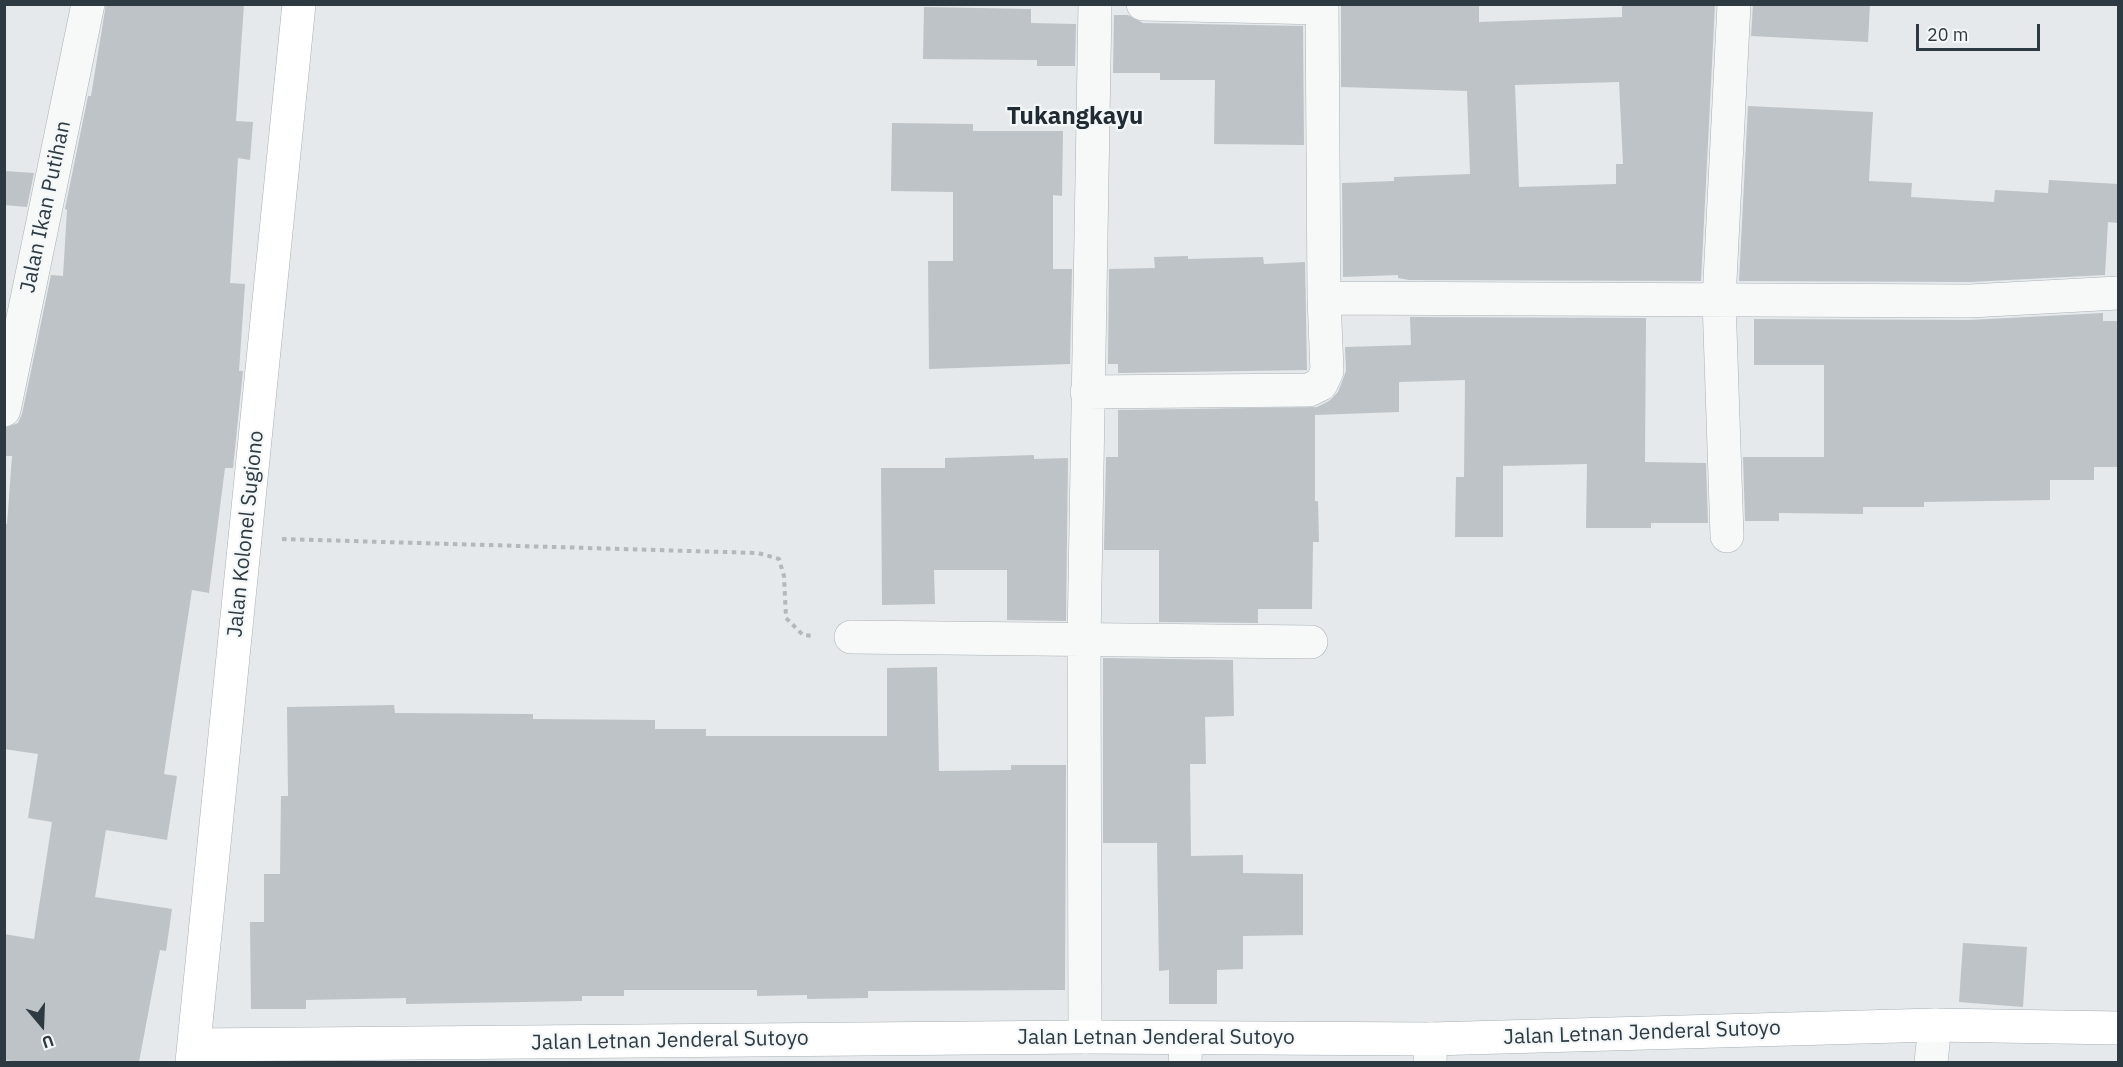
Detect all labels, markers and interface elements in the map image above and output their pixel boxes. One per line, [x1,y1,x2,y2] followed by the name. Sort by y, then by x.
[1919,12,2044,50] scale bar
[1927,23,1969,46] text: 20 m
[1007,103,1143,131] district label: Tukangkayu
[15,119,77,295] street label: Jalan Ikan Putihan
[223,429,269,639] street label: Jalan Kolonel Sugiono
[12,995,72,1055] north arrow
[1503,1016,1781,1050] street label: Jalan Letnan Jenderal Sutoyo
[1017,1025,1295,1051] street label: Jalan Letnan Jenderal Sutoyo
[531,1026,809,1056] street label: Jalan Letnan Jenderal Sutoyo
[39,1031,56,1053] text: U

